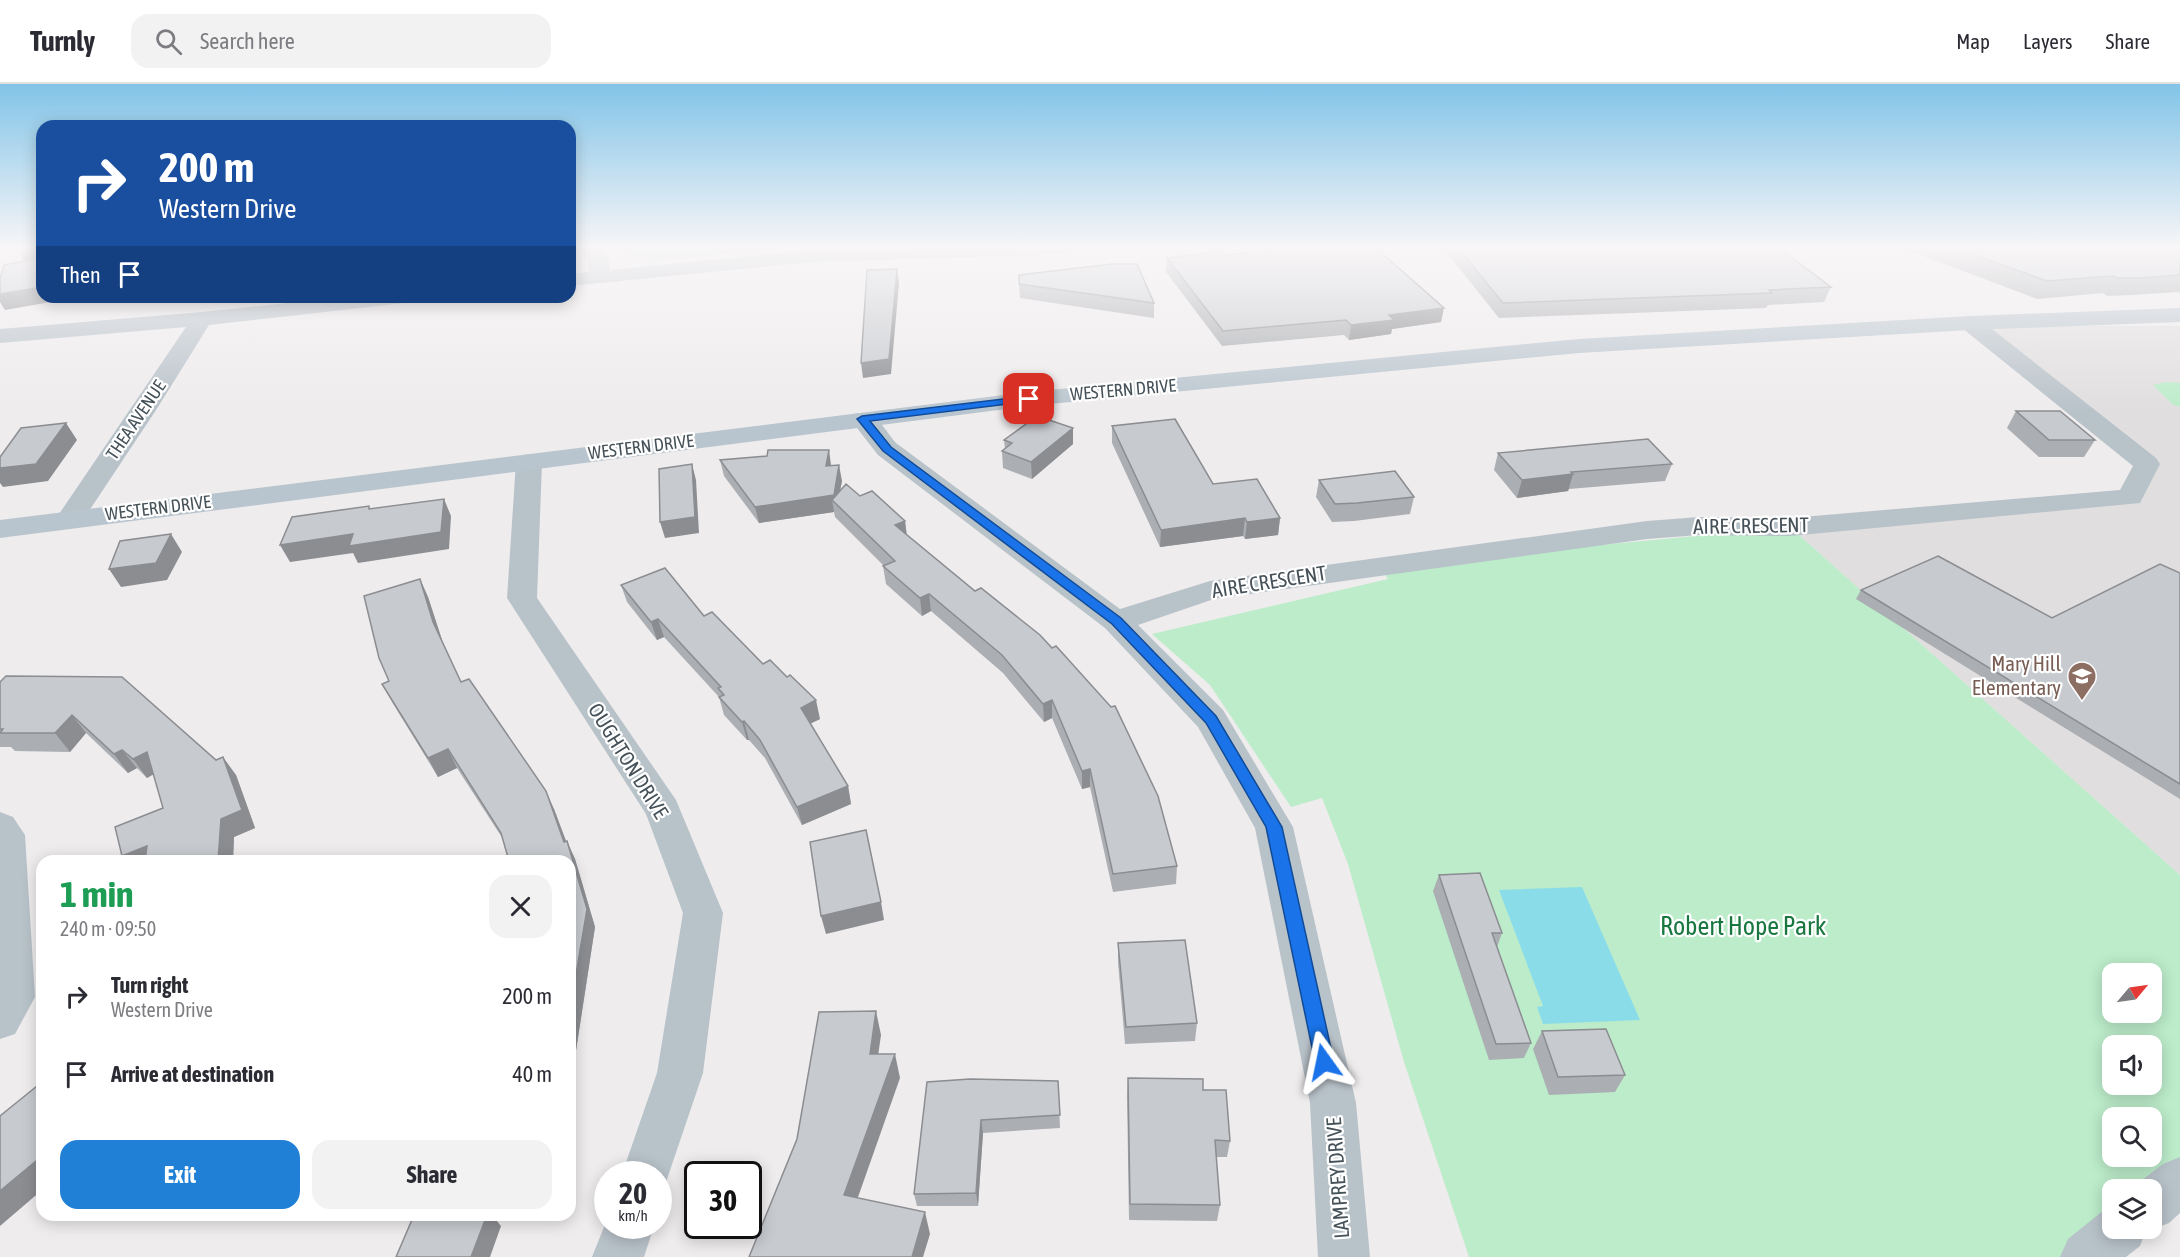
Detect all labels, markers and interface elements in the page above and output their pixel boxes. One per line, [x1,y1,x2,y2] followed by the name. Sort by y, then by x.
[131,14,551,68] search box
[30,25,95,57] text: Turnly
[152,25,185,58] icon: search
[200,28,295,54] text: Search here
[1956,29,1990,53] text: Map
[2023,29,2073,53] text: Layers
[2106,29,2150,53] text: Share
[159,143,254,191] text: 200 m
[60,144,138,222] icon: right
[159,193,296,224] text: Western Drive
[113,258,146,291] icon: arrive
[60,262,101,288] text: Then
[1003,373,1054,424] pin
[1069,374,1177,405] street label: WESTERN DRIVE
[101,376,170,463] street label: THEA AVENUE
[1012,382,1045,415] icon: arrive
[587,430,695,463] street label: WESTERN DRIVE
[104,491,212,524] street label: WESTERN DRIVE
[1693,512,1809,538] street label: AIRE CRESCENT
[1210,560,1328,602] street label: AIRE CRESCENT
[1972,651,2061,699] place label: Mary Hill Elementary
[2066,660,2098,702] school or university icon: Mary Hill Elementary
[584,698,674,822] street label: OUGHTON DRIVE
[60,873,134,915] text: 1 min
[489,875,552,938] button: close
[1660,911,1826,941] park label: Robert Hope Park
[60,917,156,940] text: 240 m · 09:50
[2102,963,2162,1023] north arrow
[2102,963,2162,1239] map controls
[111,972,188,998] text: Turn right
[60,980,93,1013] icon: right
[502,983,552,1009] text: 200 m
[111,998,213,1021] text: Western Drive
[1292,1030,1356,1094] position arrow
[2102,1035,2162,1095] button: sound
[60,1058,93,1091] icon: arrive
[111,1061,274,1087] text: Arrive at destination
[512,1061,552,1087] text: 40 m
[2102,1107,2162,1167] button: search
[1321,1117,1353,1239] street label: LAMPREY DRIVE
[60,1140,300,1209] button: Exit
[312,1140,552,1209] button: Share
[684,1161,762,1239] speed limit sign: 30
[619,1176,647,1210] text: 20
[2102,1179,2162,1239] button: layers
[618,1207,648,1224] text: km/h

